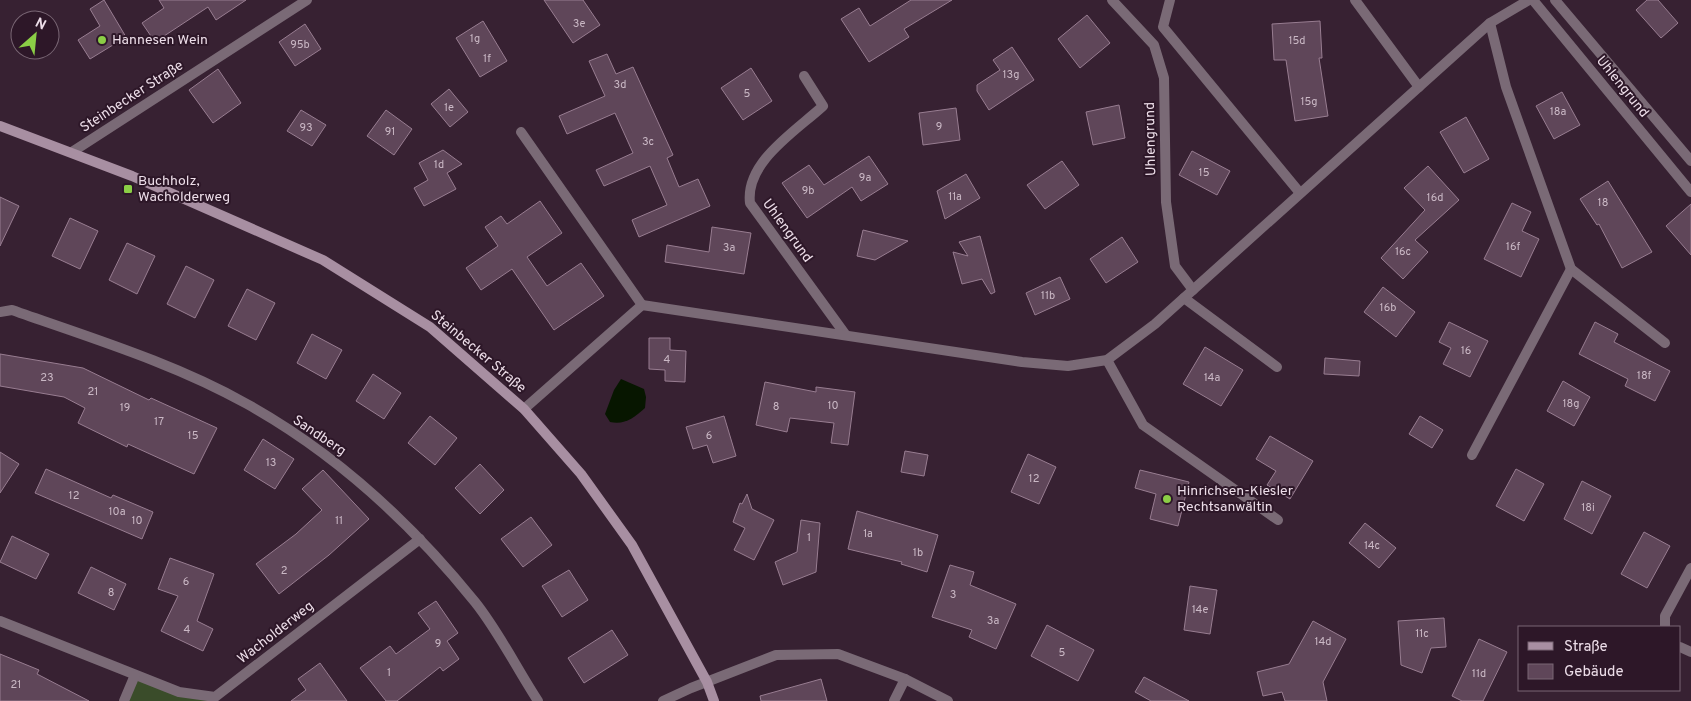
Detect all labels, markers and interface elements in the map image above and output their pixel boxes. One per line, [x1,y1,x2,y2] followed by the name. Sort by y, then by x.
[10,10,60,60] north arrow
[32,15,49,35] text: N
[573,17,585,31] house number: 3e
[112,32,208,49] place label: Hannesen Wein
[470,32,480,46] house number: 1g
[96,34,108,46] marker: Hannesen Wein
[1288,34,1306,48] house number: 15d
[290,38,310,52] house number: 95b
[483,52,491,66] house number: 1f
[1592,53,1652,121] street label: Uhlengrund
[77,57,187,137] street label: Steinbecker Straße
[1002,68,1020,82] house number: 13g
[614,78,626,92] house number: 3d
[744,87,751,101] house number: 5
[1300,95,1318,109] house number: 15g
[444,101,454,115] house number: 1e
[1142,102,1160,176] street label: Uhlengrund
[1550,105,1567,119] house number: 18a
[936,120,942,134] house number: 9
[299,121,313,135] house number: 93
[385,125,395,139] house number: 91
[642,135,654,149] house number: 3c
[434,158,444,172] house number: 1d
[1199,166,1210,180] house number: 15
[859,171,871,185] house number: 9a
[138,173,230,206] place label: Buchholz, Wacholderweg
[122,183,134,195] marker: Buchholz, Wacholderweg
[802,184,814,198] house number: 9b
[948,190,962,204] house number: 11a
[1427,191,1443,205] house number: 16d
[758,196,816,266] street label: Uhlengrund
[1598,196,1608,210] house number: 18
[1506,240,1520,254] house number: 16f
[723,241,735,255] house number: 3a
[1395,245,1411,259] house number: 16c
[1041,289,1055,303] house number: 11b
[1380,301,1396,315] house number: 16b
[427,307,529,397] street label: Steinbecker Straße
[1461,344,1471,358] house number: 16
[664,353,671,367] house number: 4
[1637,369,1651,383] house number: 18f
[40,371,54,385] house number: 23
[1204,371,1220,385] house number: 14a
[88,385,98,399] house number: 21
[1562,397,1580,411] house number: 18g
[827,399,839,413] house number: 10
[773,400,779,414] house number: 8
[120,401,130,415] house number: 19
[289,412,349,460] street label: Sandberg
[154,415,164,429] house number: 17
[188,429,199,443] house number: 15
[706,429,712,443] house number: 6
[266,456,276,470] house number: 13
[1029,472,1039,486] house number: 12
[1177,483,1294,516] place label: Hinrichsen-Kiesler Rechtsanwältin
[69,489,79,503] house number: 12
[1161,493,1173,505] marker: Hinrichsen-Kiesler Rechtsanwältin
[1581,501,1595,515] house number: 18i
[109,505,126,519] house number: 10a
[131,514,143,528] house number: 10
[335,514,343,528] house number: 11
[863,527,873,541] house number: 1a
[807,531,811,545] house number: 1
[1364,539,1380,553] house number: 14c
[913,546,923,560] house number: 1b
[281,564,287,578] house number: 2
[183,575,189,589] house number: 6
[108,586,114,600] house number: 8
[950,588,956,602] house number: 3
[234,598,318,668] street label: Wacholderweg
[1192,603,1208,617] house number: 14e
[987,614,999,628] house number: 3a
[184,623,191,637] house number: 4
[1518,626,1681,691] legend
[1415,627,1429,641] house number: 11c
[1315,635,1331,649] house number: 14d
[435,637,441,651] house number: 9
[1564,638,1608,657] text: Straße
[1059,646,1066,660] house number: 5
[1564,663,1624,682] text: Gebäude
[387,666,391,680] house number: 1
[1472,667,1486,681] house number: 11d
[11,678,21,692] house number: 21

